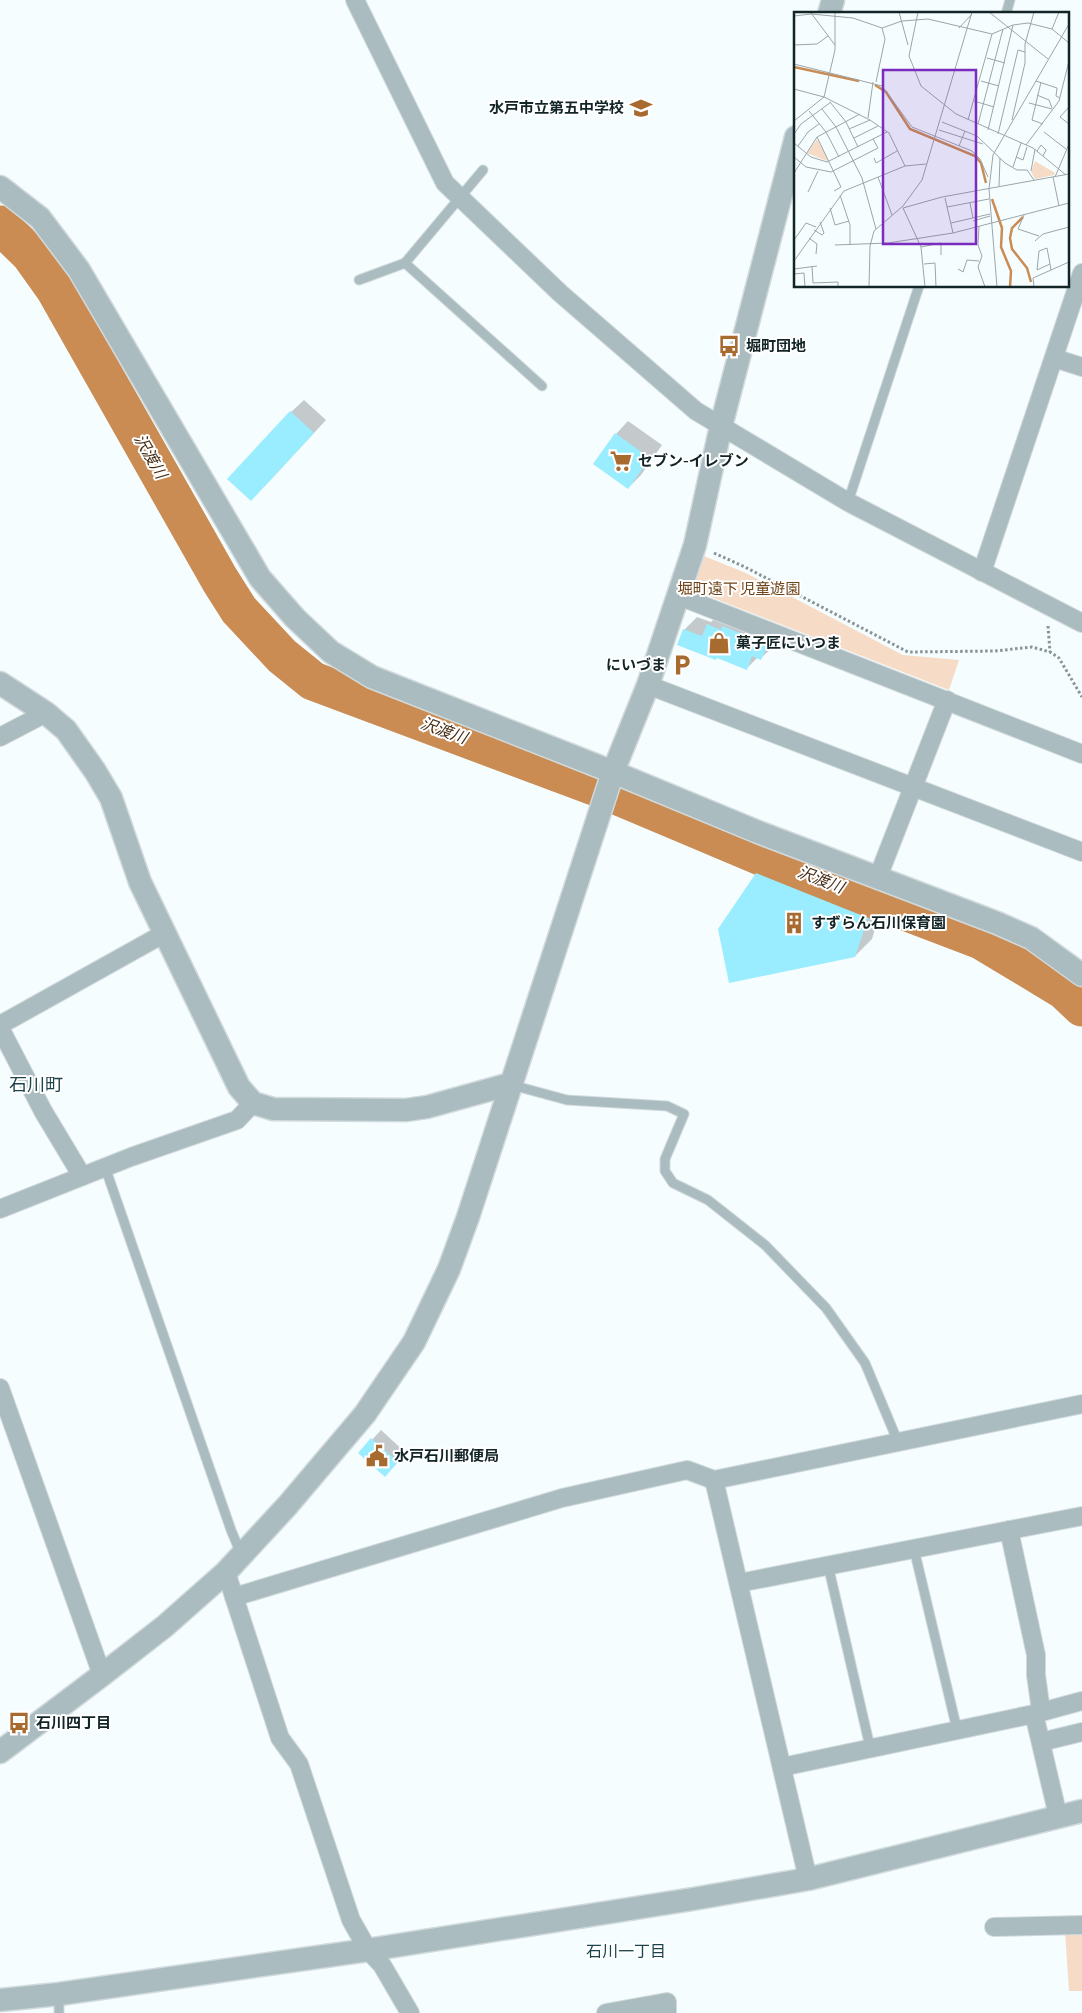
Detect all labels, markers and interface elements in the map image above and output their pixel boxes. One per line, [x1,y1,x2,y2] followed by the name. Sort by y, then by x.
[794,12,1070,288] inset map
[628,95,654,121] school or university icon: 水戸市立第五中学校
[489,99,624,118] place label: 水戸市立第五中学校
[716,333,742,359] bus stop icon: 堀町団地
[746,337,806,356] place label: 堀町団地
[129,431,171,484] water label: 沢渡川
[608,448,634,474] supermarket icon: セブン-イレブン
[638,452,749,471] place label: セブン-イレブン
[678,580,800,599] park label: 堀町遠下 児童遊園
[706,630,732,656] shop icon: 菓子匠にいつま
[736,634,841,653] place label: 菓子匠にいつま
[669,652,695,678] parking icon: にいづま
[606,656,666,675] place label: にいづま
[418,714,471,749] water label: 沢渡川
[795,863,848,899] water label: 沢渡川
[781,910,807,936] building icon: すずらん石川保育園
[811,914,946,933] place label: すずらん石川保育園
[9,1075,63,1096] district label: 石川町
[364,1443,390,1469] public building icon: 水戸石川郵便局
[394,1447,499,1466] place label: 水戸石川郵便局
[6,1710,32,1736] bus stop icon: 石川四丁目
[36,1714,111,1733] place label: 石川四丁目
[586,1943,666,1962] district label: 石川一丁目

